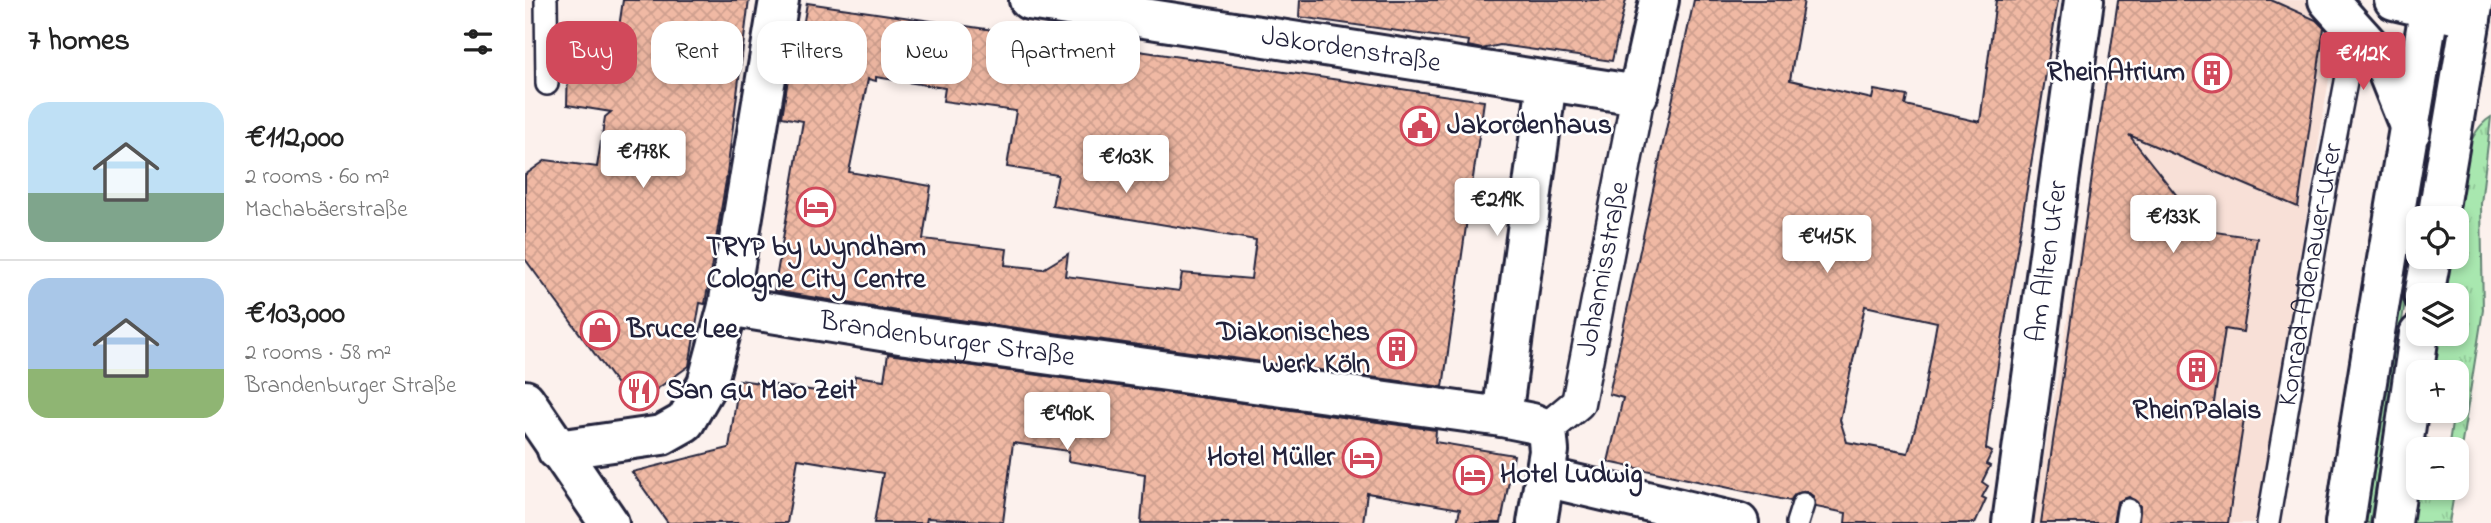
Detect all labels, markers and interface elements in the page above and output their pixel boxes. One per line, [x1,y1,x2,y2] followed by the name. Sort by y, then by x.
[1258,16,1444,85] street label: Jakordenstraße
[28,20,130,64] text: 7 homes
[546,21,637,84] chip: Buy
[651,21,743,84] chip: Rent
[757,21,867,84] chip: Filters
[881,21,972,84] chip: New
[986,21,1140,84] chip: Apartment
[459,23,497,61] icon: filters
[2314,32,2412,92] pin: €112K
[2336,38,2390,71] text: €112K
[2191,52,2233,94] building icon: RheinAtrium
[2047,53,2185,94] place label: RheinAtrium
[1399,105,1441,147] public building icon: Jakordenhaus
[1447,106,1612,147] place label: Jakordenhaus
[245,117,344,161] text: €112,000
[84,130,168,214] icon: home
[594,130,692,190] pin: €178K
[617,136,669,169] text: €178K
[1077,136,1175,195] pin: €103K
[2268,140,2354,409] street label: Konrad-Adenauer-Ufer
[1099,141,1153,174] text: €103K
[245,161,390,194] text: 2 rooms · 60 m²
[1448,178,1546,238] pin: €219K
[1567,178,1641,360] street label: Johannisstraße
[2017,178,2079,345] street label: Am Alten Ufer
[1471,184,1523,217] text: €219K
[795,186,837,228] hotel icon: TRYP by Wyndham Cologne City Centre
[245,194,407,227] text: Machabäerstraße
[2124,196,2222,255] pin: €133K
[2146,201,2200,234] text: €133K
[2406,206,2469,500] map controls
[2406,206,2469,269] button: locate
[1778,216,1876,275] pin: €415K
[1798,221,1856,254] text: €415K
[706,228,927,302] place label: TRYP by Wyndham Cologne City Centre
[2406,283,2469,346] button: layers
[245,293,345,337] text: €103,000
[816,301,1078,379] street label: Brandenburger Straße
[84,306,168,390] icon: home
[579,309,621,351] shop icon: Bruce Lee
[625,310,739,351] place label: Bruce Lee
[1215,313,1370,386] place label: Diakonisches Werk Köln
[1376,328,1418,370] building icon: Diakonisches Werk Köln
[245,337,391,370] text: 2 rooms · 58 m²
[2176,349,2218,391] building icon: RheinPalais
[2406,360,2469,423] button: +
[245,370,456,403] text: Brandenburger Straße
[618,370,660,412] restaurant icon: San Gu Mao Zeit
[666,371,858,412] place label: San Gu Mao Zeit
[2133,391,2261,432] place label: RheinPalais
[1018,392,1116,452] pin: €490K
[1040,398,1094,431] text: €490K
[1341,437,1383,479] hotel icon: Hotel Müller
[2406,437,2469,500] button: −
[1207,438,1336,479] place label: Hotel Müller
[1452,454,1494,496] hotel icon: Hotel Ludwig
[1500,455,1643,497] place label: Hotel Ludwig

